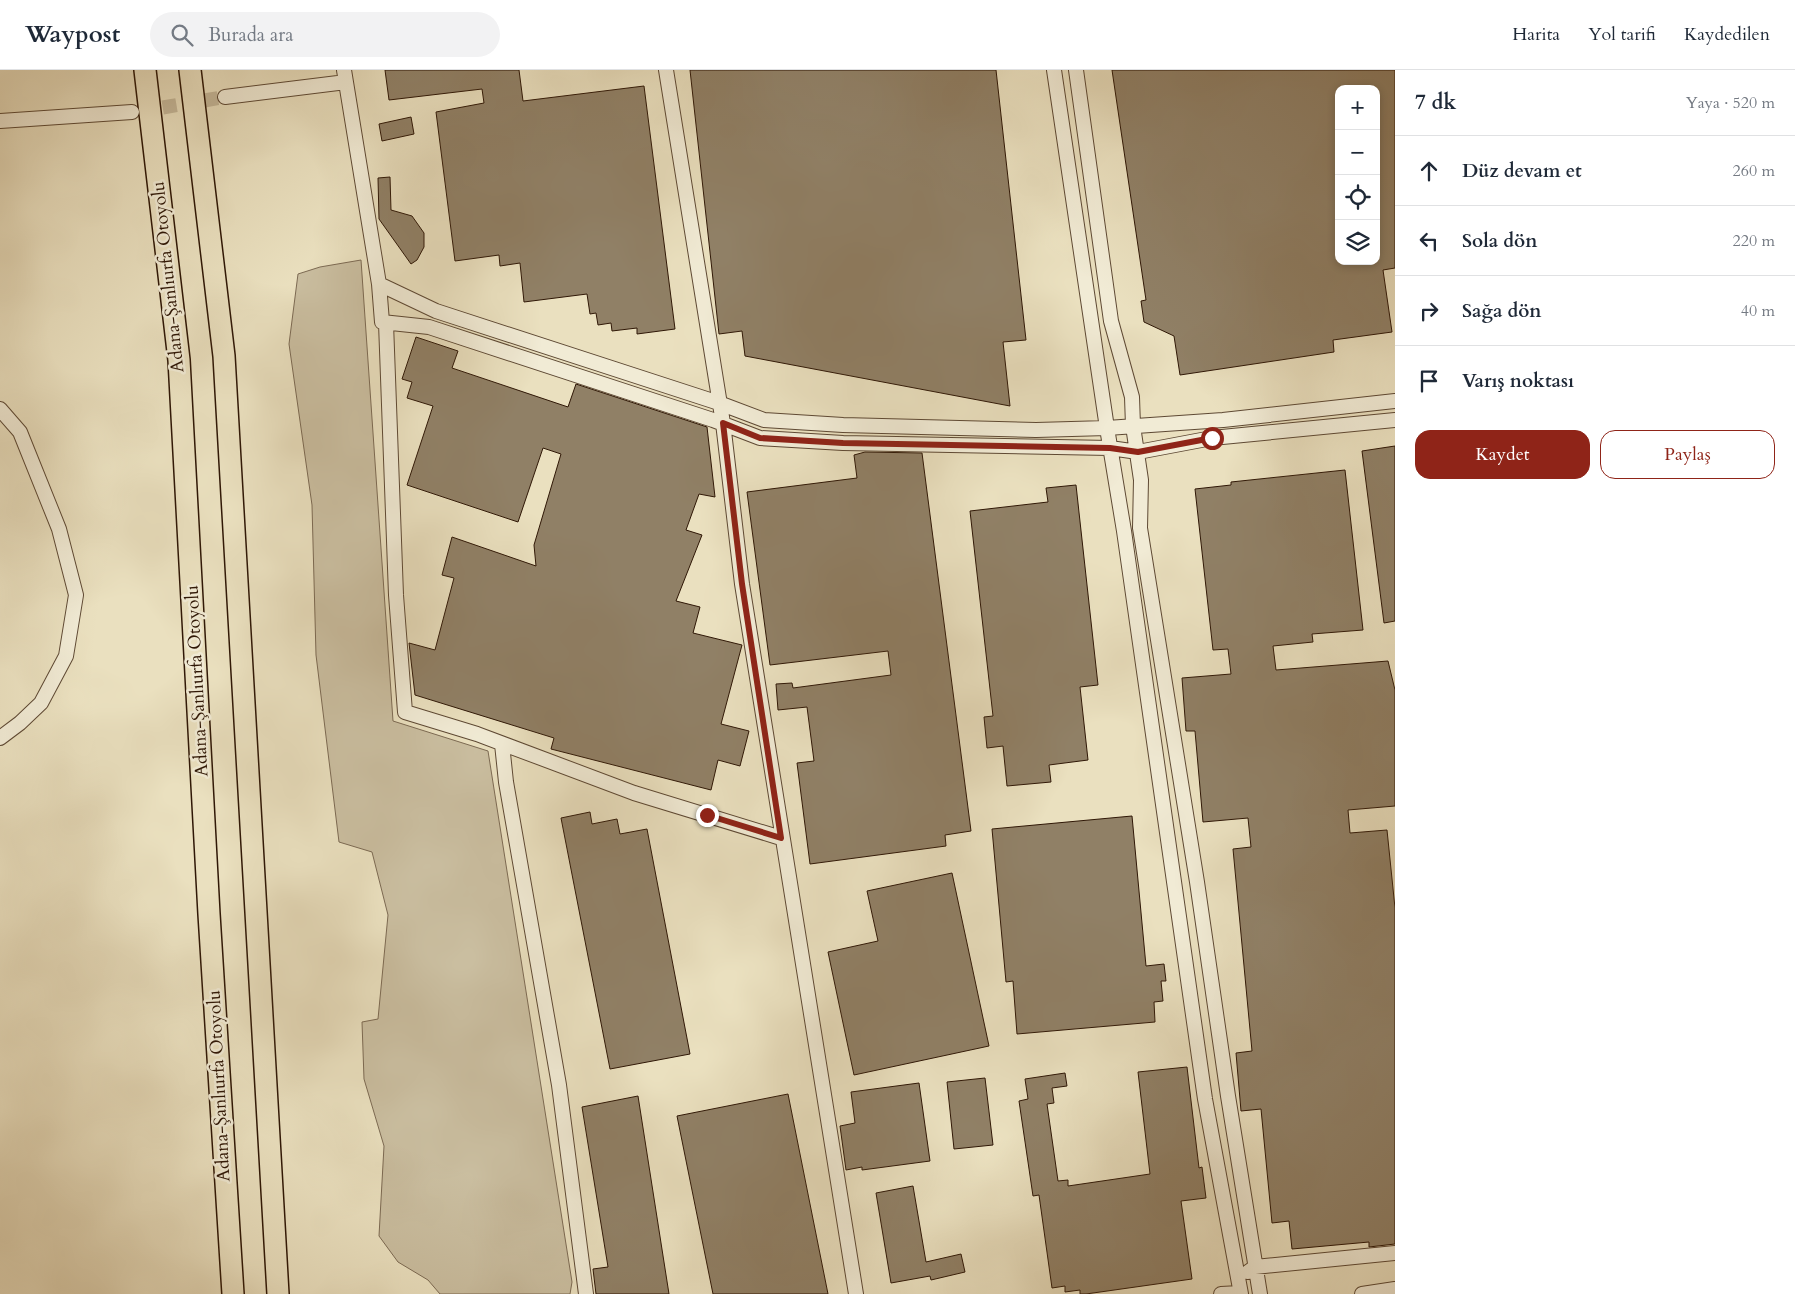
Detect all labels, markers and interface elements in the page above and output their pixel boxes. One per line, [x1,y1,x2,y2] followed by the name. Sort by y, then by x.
[150,12,500,57] search box
[25,18,120,51] text: Waypost
[168,21,196,49] icon: search
[208,22,293,48] text: Burada ara
[1512,22,1560,47] text: Harita
[1588,22,1656,47] text: Yol tarifi
[1684,22,1770,47] text: Kaydedilen
[1335,85,1380,265] map controls
[1335,85,1380,130] button: +
[1415,88,1456,117] text: 7 dk
[1686,92,1775,114] text: Yaya · 520 m
[1335,130,1380,175] button: −
[1415,157,1443,185] icon: ahead
[1462,158,1582,184] text: Düz devam et
[1733,160,1775,182] text: 260 m
[1335,175,1380,220] button: locate
[146,180,190,374] street label: Adana-Şanlıurfa Otoyolu
[1335,220,1380,265] button: layers
[1415,227,1443,255] icon: left
[1462,228,1537,254] text: Sola dön
[1733,230,1775,252] text: 220 m
[1415,297,1443,325] icon: right
[1462,298,1542,324] text: Sağa dön
[1741,300,1775,322] text: 40 m
[1415,367,1443,395] icon: arrive
[1462,368,1574,394] text: Varış noktası
[1201,427,1224,450] route start
[1415,430,1590,479] button: Kaydet
[1600,430,1775,479] button: Paylaş
[179,584,215,778] street label: Adana-Şanlıurfa Otoyolu
[696,804,719,827] route end
[201,989,237,1183] street label: Adana-Şanlıurfa Otoyolu

